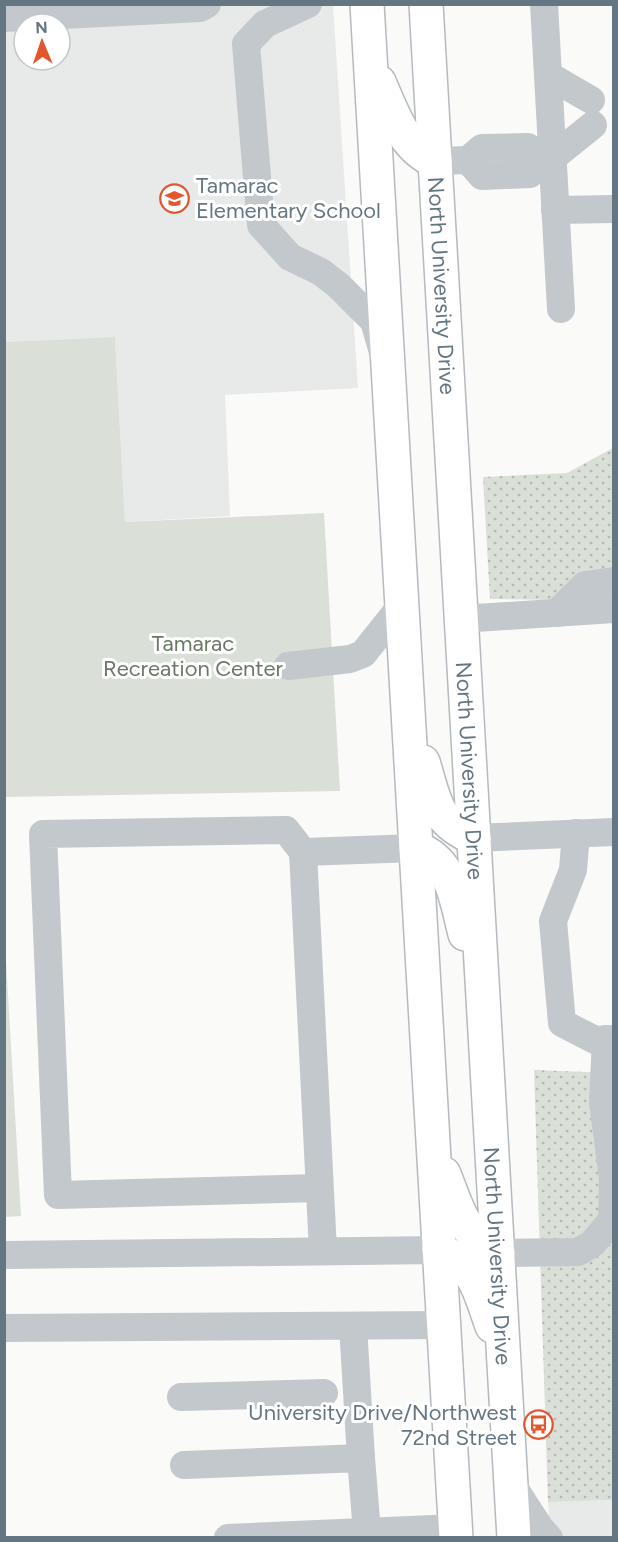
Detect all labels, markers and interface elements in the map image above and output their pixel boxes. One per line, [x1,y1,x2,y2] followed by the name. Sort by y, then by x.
[12,12,72,72] north arrow
[35,18,48,37] text: N
[196,172,381,224] place label: Tamarac Elementary School
[422,176,461,395] street label: North University Drive
[159,182,191,214] school or university icon: Tamarac Elementary School
[103,630,284,682] park label: Tamarac Recreation Center
[450,661,489,881] street label: North University Drive
[478,1146,517,1366] street label: North University Drive
[248,1399,517,1451] place label: University Drive/Northwest 72nd Street
[522,1409,554,1441] bus stop icon: University Drive/Northwest 72nd Street

